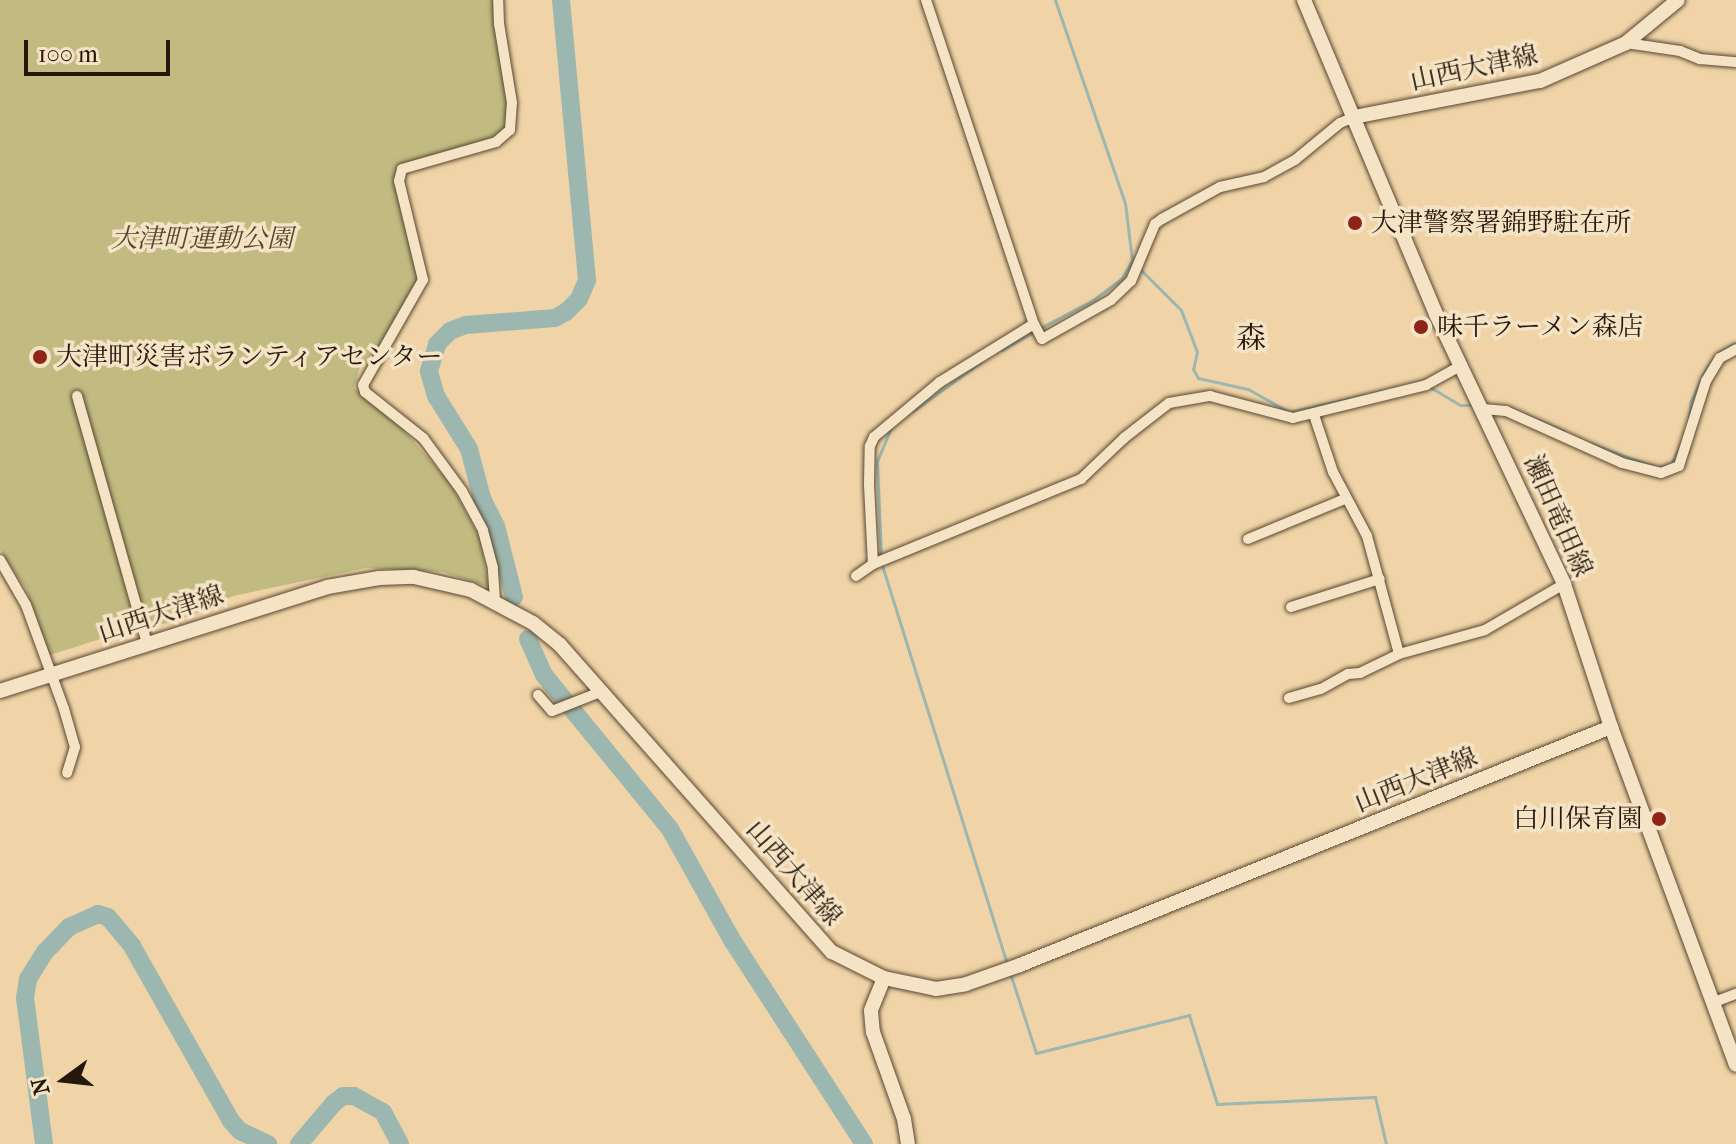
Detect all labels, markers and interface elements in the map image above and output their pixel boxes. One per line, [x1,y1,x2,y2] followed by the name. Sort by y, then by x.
[28,24,174,74] scale bar
[1407,39,1541,97] street label: 山西大津線
[38,40,98,68] text: 100 m
[1371,207,1631,239] place label: 大津警察署錦野駐在所
[1346,214,1364,232] marker: 大津警察署錦野駐在所
[111,223,293,255] park label: 大津町運動公園
[1437,311,1645,343] place label: 味千ラーメン森店
[1412,318,1430,336] marker: 味千ラーメン森店
[1236,321,1266,357] district label: 森
[56,341,446,373] place label: 大津町災害ボランティアセンター
[31,348,49,366] marker: 大津町災害ボランティアセンター
[1517,450,1599,582] street label: 瀬田竜田線
[94,579,228,649] street label: 山西大津線
[1350,741,1482,819] street label: 山西大津線
[1513,803,1643,835] place label: 白川保育園
[1650,810,1668,828] marker: 白川保育園
[740,814,848,932] street label: 山西大津線
[24,1040,104,1120] north arrow
[26,1075,56,1098] text: N

